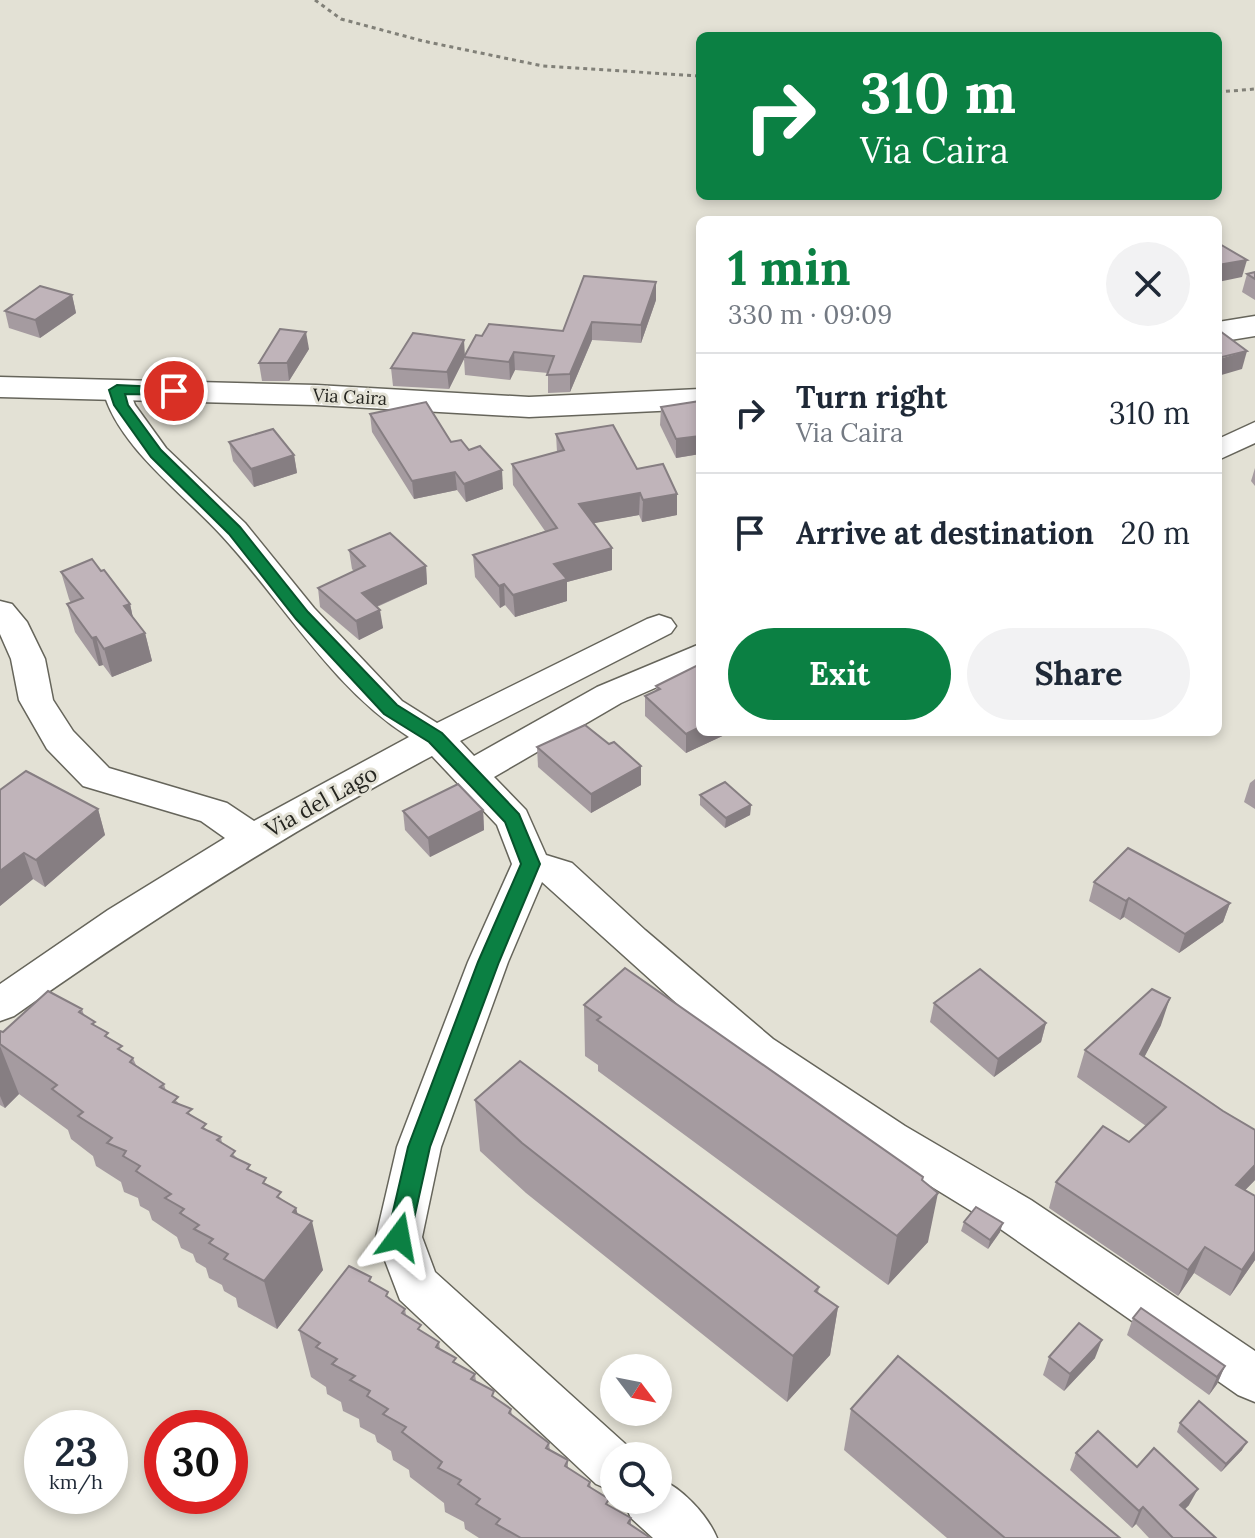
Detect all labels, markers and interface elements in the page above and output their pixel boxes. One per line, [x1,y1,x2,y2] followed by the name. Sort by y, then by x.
[860,57,1016,128] text: 310 m
[728,64,832,168] icon: right
[860,127,1009,173] text: Via Caira
[728,237,851,298] text: 1 min
[1106,242,1190,326] button: close
[728,298,892,331] text: 330 m · 09:09
[140,357,208,425] pin
[152,369,196,413] icon: arrive
[796,378,947,416] text: Turn right
[311,383,388,410] street label: Via Caira
[728,391,772,435] icon: right
[1109,394,1190,432] text: 310 m
[796,416,904,449] text: Via Caira
[728,511,772,555] icon: arrive
[796,514,1094,552] text: Arrive at destination
[1121,514,1190,552] text: 20 m
[728,628,951,720] button: Exit
[967,628,1190,720] button: Share
[259,759,382,844] street label: Via del Lago
[357,1195,441,1279] position arrow
[600,1354,672,1426] north arrow
[600,1354,672,1514] map controls
[144,1410,248,1514] speed limit sign: 30
[54,1426,98,1477] text: 23
[600,1442,672,1514] button: search
[49,1469,103,1494] text: km/h

